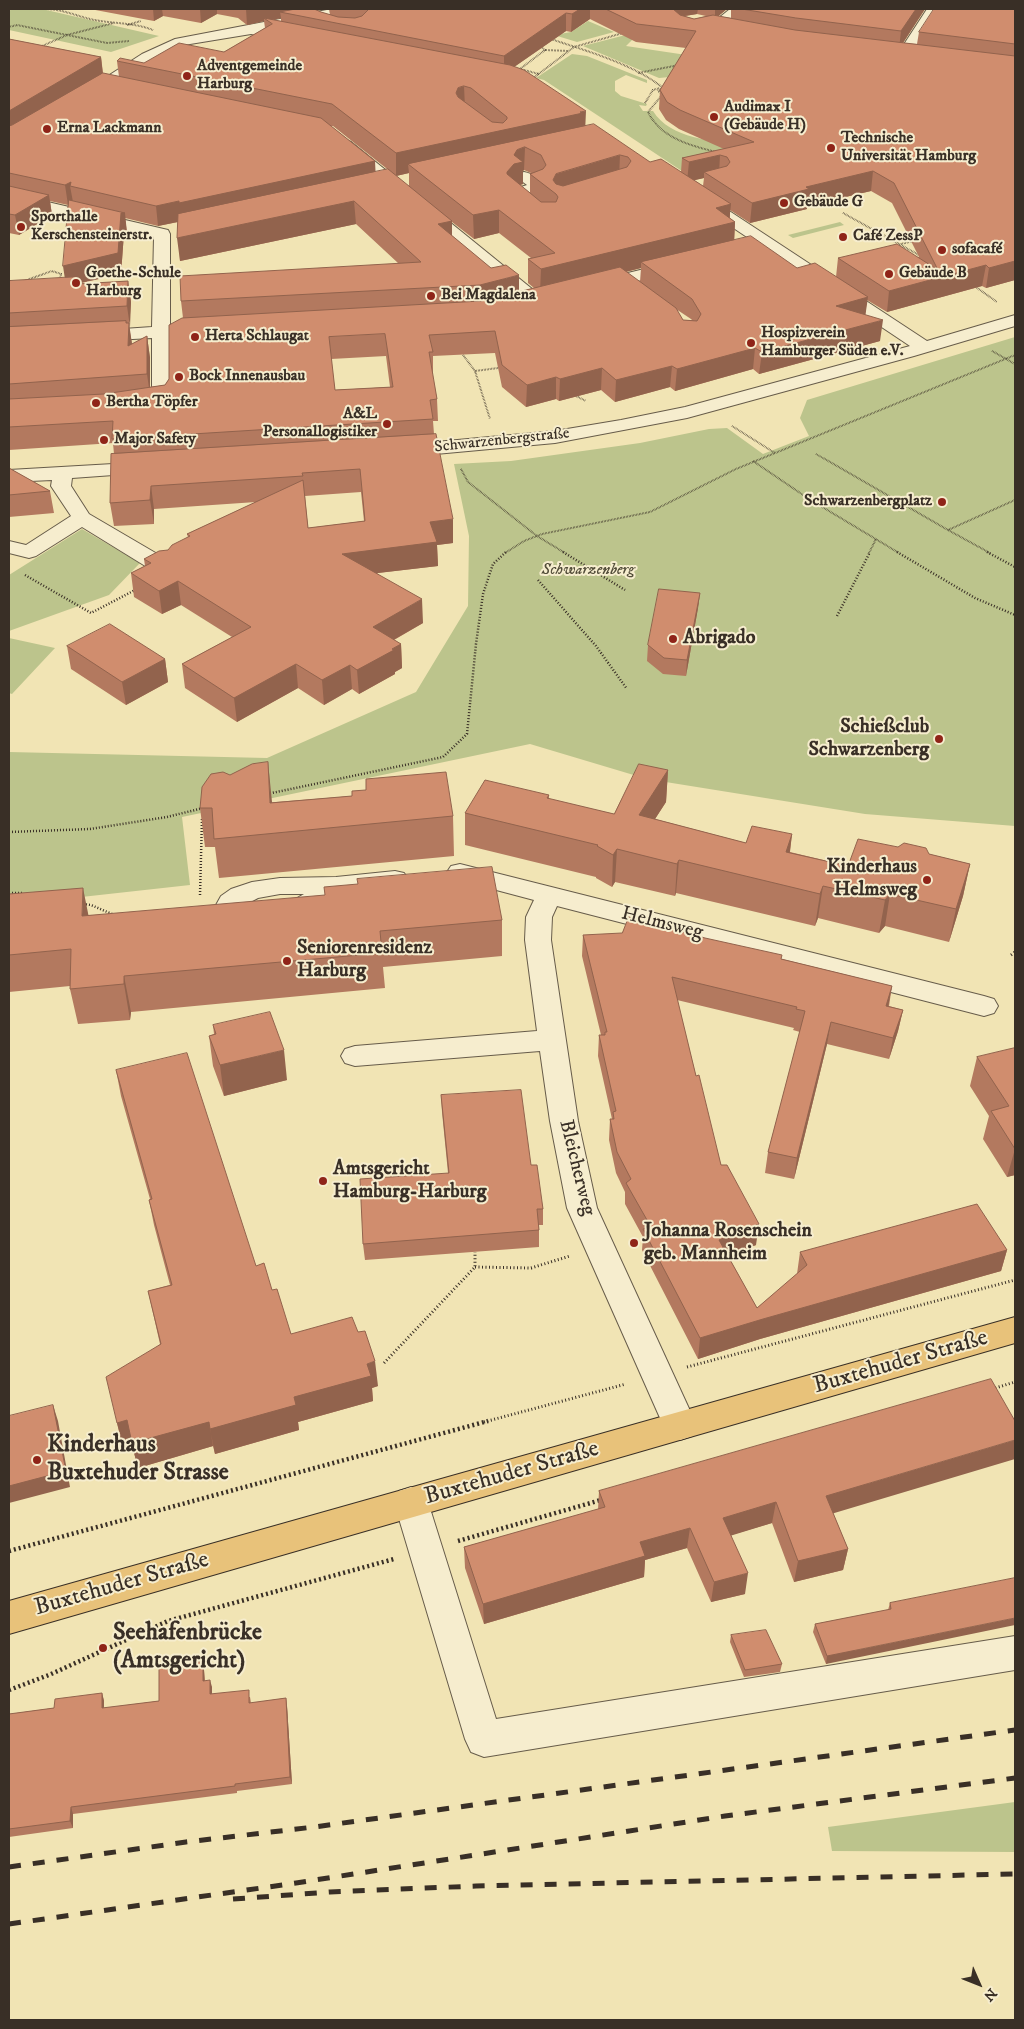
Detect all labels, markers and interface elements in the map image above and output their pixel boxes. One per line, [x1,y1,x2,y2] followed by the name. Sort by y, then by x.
[197,57,302,95] place label: Adventgemeinde Harburg
[181,70,193,82] marker: Adventgemeinde Harburg
[724,98,806,136] place label: Audimax I (Gebäude H)
[708,111,720,123] marker: Audimax I (Gebäude H)
[57,119,162,139] place label: Erna Lackmann
[41,123,53,135] marker: Erna Lackmann
[841,129,976,167] place label: Technische Universität Hamburg
[825,142,837,154] marker: Technische Universität Hamburg
[794,193,863,213] place label: Gebäude G
[778,197,790,209] marker: Gebäude G
[31,208,152,246] place label: Sporthalle Kerschensteinerstr.
[15,221,27,233] marker: Sporthalle Kerschensteinerstr.
[853,227,922,247] place label: Café ZessP
[837,231,849,243] marker: Café ZessP
[952,240,1002,260] place label: sofacafé
[936,244,948,256] marker: sofacafé
[86,264,181,302] place label: Goethe-Schule Harburg
[899,264,967,284] place label: Gebäude B
[883,268,895,280] marker: Gebäude B
[70,277,82,289] marker: Goethe-Schule Harburg
[441,286,536,306] place label: Bei Magdalena
[425,290,437,302] marker: Bei Magdalena
[761,324,903,362] place label: Hospizverein Hamburger Süden e.V.
[205,327,309,347] place label: Herta Schlaugat
[189,331,201,343] marker: Herta Schlaugat
[745,337,757,349] marker: Hospizverein Hamburger Süden e.V.
[189,367,305,387] place label: Bock Innenausbau
[173,371,185,383] marker: Bock Innenausbau
[106,393,198,413] place label: Bertha Töpfer
[90,397,102,409] marker: Bertha Töpfer
[263,405,377,443] place label: A&L Personallogistiker
[381,418,393,430] marker: A&L Personallogistiker
[433,424,571,458] street label: Schwarzenbergstraße
[114,430,196,450] place label: Major Safety
[98,434,110,446] marker: Major Safety
[804,492,932,512] place label: Schwarzenbergplatz
[936,496,948,508] marker: Schwarzenbergplatz
[541,561,635,581] park label: Schwarzenberg
[683,627,756,651] place label: Abrigado
[667,633,679,645] marker: Abrigado
[809,716,929,763] place label: Schießclub Schwarzenberg
[933,733,945,745] marker: Schießclub Schwarzenberg
[826,856,917,903] place label: Kinderhaus Helmsweg
[921,874,933,886] marker: Kinderhaus Helmsweg
[619,902,705,946] street label: Helmsweg
[297,937,432,984] place label: Seniorenresidenz Harburg
[281,955,293,967] marker: Seniorenresidenz Harburg
[553,1118,599,1218] street label: Bleicherweg
[333,1158,487,1205] place label: Amtsgericht Hamburg-Harburg
[317,1175,329,1187] marker: Amtsgericht Hamburg-Harburg
[644,1220,812,1267] place label: Johanna Rosenschein geb. Mannheim
[628,1237,640,1249] marker: Johanna Rosenschein geb. Mannheim
[810,1324,992,1402] street label: Buxtehuder Straße
[47,1432,229,1488] place label: Kinderhaus Buxtehuder Strasse
[421,1435,603,1513] street label: Buxtehuder Straße
[31,1454,43,1466] marker: Kinderhaus Buxtehuder Strasse
[31,1546,213,1624] street label: Buxtehuder Straße
[113,1620,262,1676] place label: Seehafenbrücke (Amtsgericht)
[97,1642,109,1654] marker: Seehafenbrücke (Amtsgericht)
[954,1959,1004,2009] north arrow
[979,1984,1000,2005] text: N

